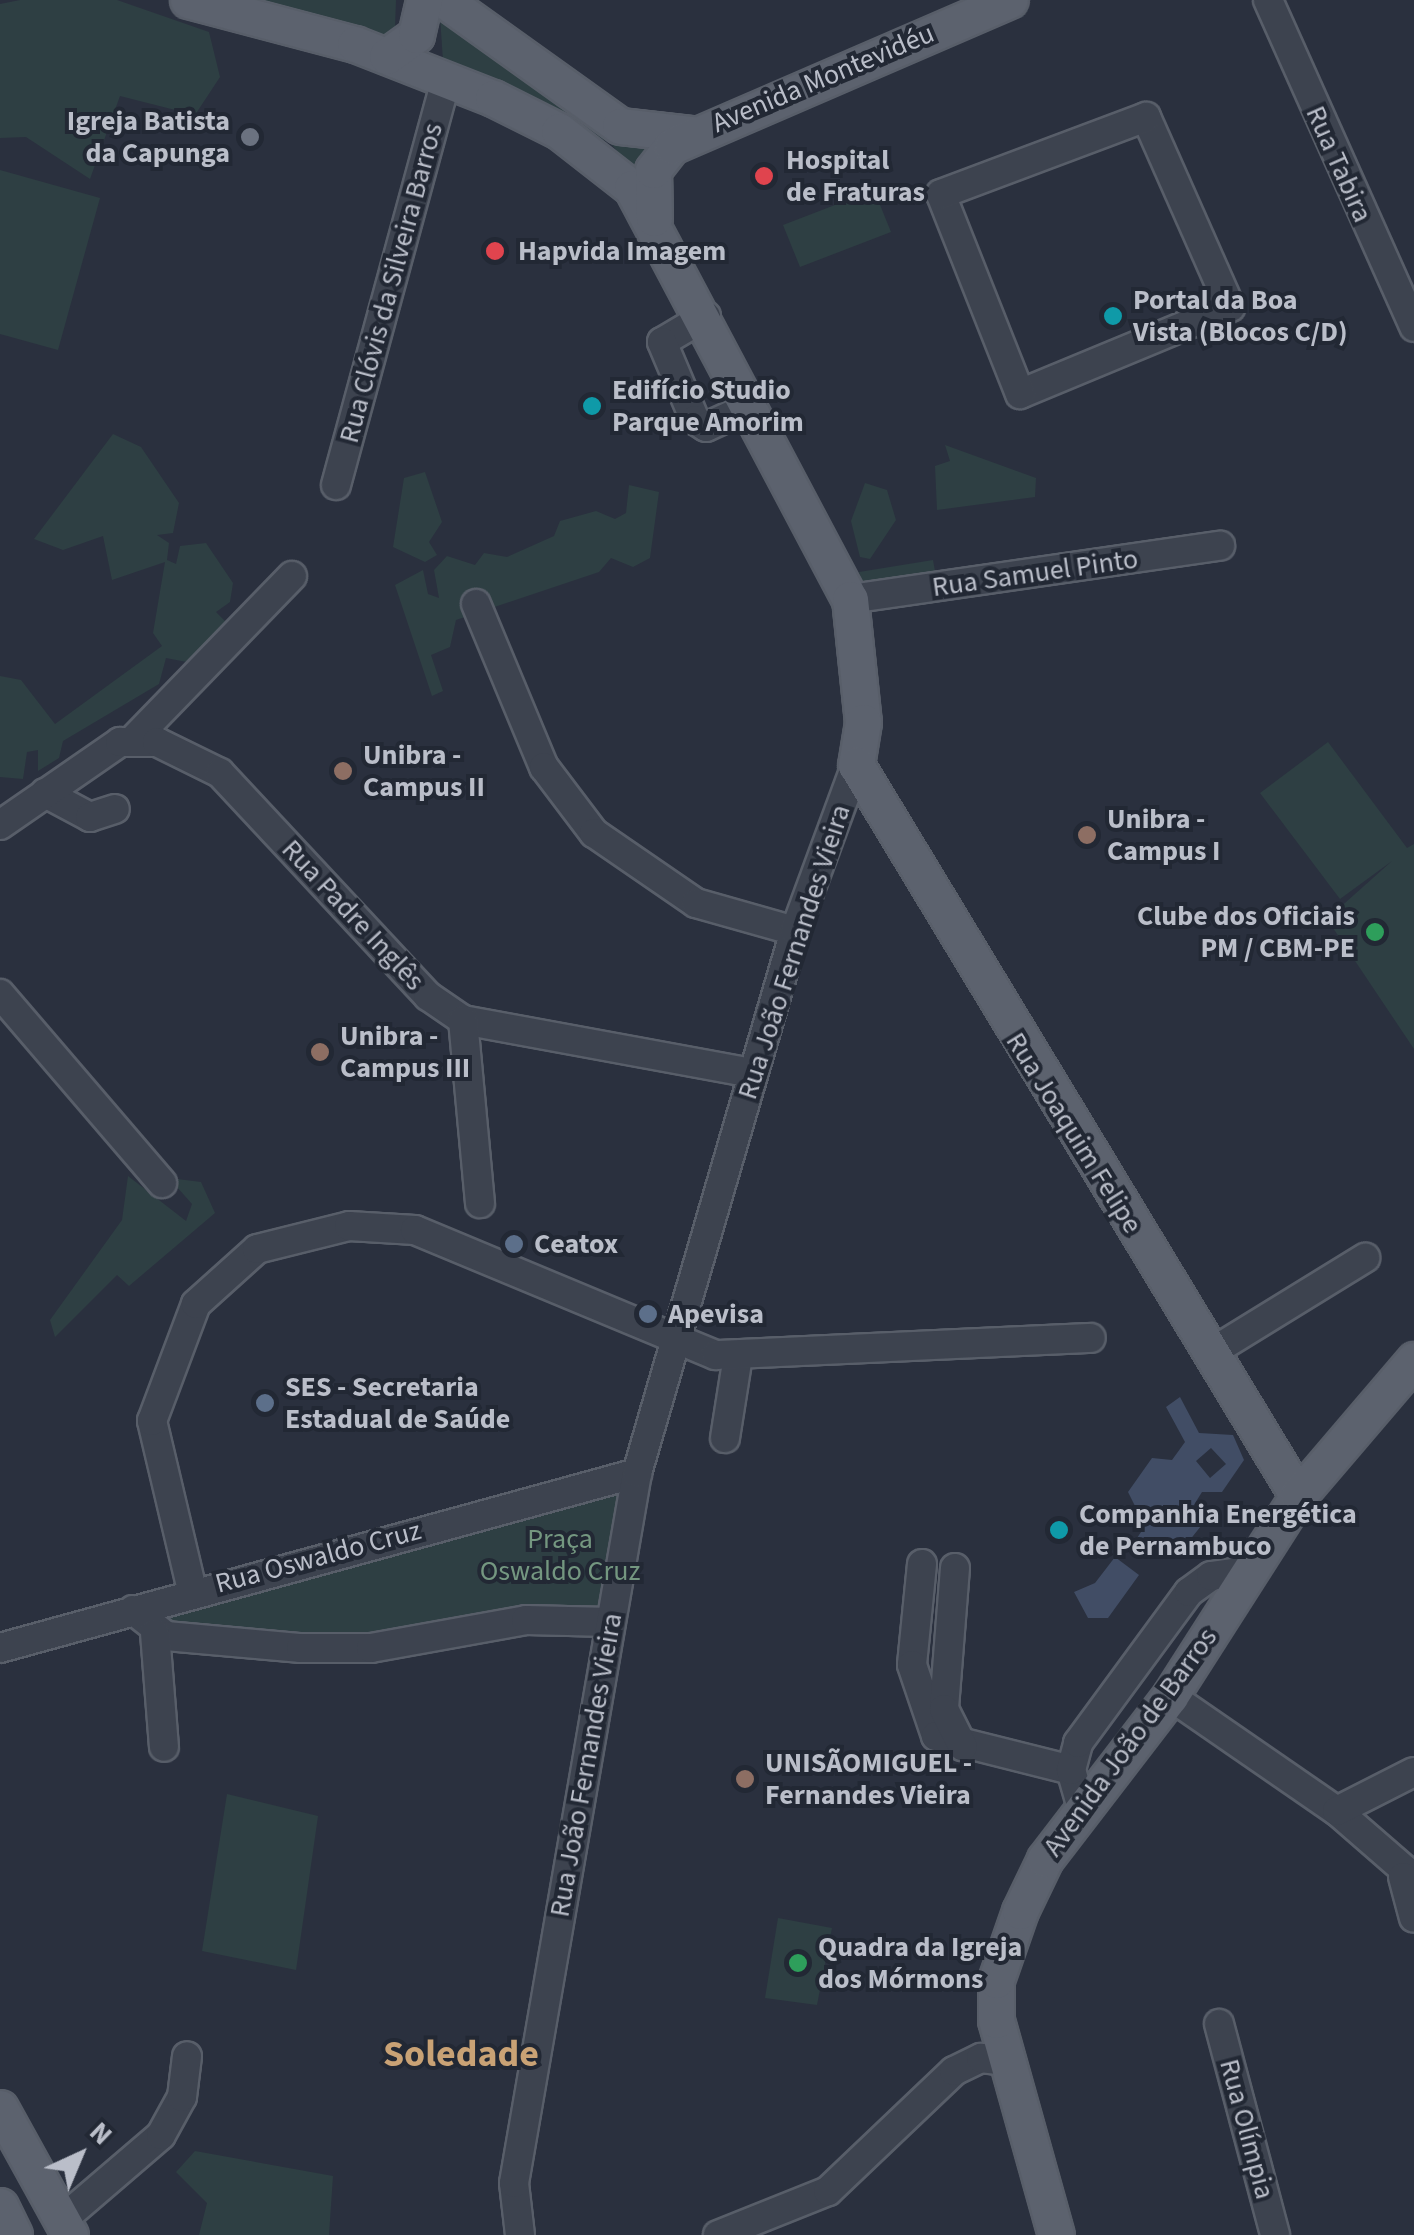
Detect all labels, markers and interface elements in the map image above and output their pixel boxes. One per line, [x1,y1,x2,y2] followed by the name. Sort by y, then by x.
[707,16,939,140] street label: Avenida Montevidéu
[1299,101,1379,227] street label: Rua Tabira
[67,104,230,170] place label: Igreja Batista da Capunga
[332,119,450,447] street label: Rua Clóvis da Silveira Barros
[239,126,261,148] marker: Igreja Batista da Capunga
[786,143,925,209] place label: Hospital de Fraturas
[751,163,777,189] marker: Hospital de Fraturas
[518,234,726,268] place label: Hapvida Imagem
[482,238,508,264] marker: Hapvida Imagem
[1133,283,1348,349] place label: Portal da Boa Vista (Blocos C/D)
[1102,305,1124,327] marker: Portal da Boa Vista (Blocos C/D)
[612,373,804,439] place label: Edifício Studio Parque Amorim
[581,395,603,417] marker: Edifício Studio Parque Amorim
[930,542,1140,604] street label: Rua Samuel Pinto
[363,738,485,804] place label: Unibra - Campus II
[332,760,354,782] marker: Unibra - Campus II
[730,800,858,1104] street label: Rua João Fernandes Vieira
[1107,802,1220,868] place label: Unibra - Campus I
[1076,824,1098,846] marker: Unibra - Campus I
[275,833,431,997] street label: Rua Padre Inglês
[1137,899,1355,965] place label: Clube dos Oficiais PM / CBM-PE
[1364,921,1386,943] marker: Clube dos Oficiais PM / CBM-PE
[340,1019,470,1085] place label: Unibra - Campus III
[999,1026,1149,1240] street label: Rua Joaquim Felipe
[309,1041,331,1063] marker: Unibra - Campus III
[534,1227,618,1261] place label: Ceatox
[503,1233,525,1255] marker: Ceatox
[668,1297,764,1331] place label: Apevisa
[637,1303,659,1325] marker: Apevisa
[285,1370,510,1436] place label: SES - Secretaria Estadual de Saúde
[254,1392,276,1414] marker: SES - Secretaria Estadual de Saúde
[1079,1497,1357,1563] place label: Companhia Energética de Pernambuco
[212,1513,424,1601] street label: Rua Oswaldo Cruz
[1048,1519,1070,1541] marker: Companhia Energética de Pernambuco
[480,1522,640,1588] park label: Praça Oswaldo Cruz
[543,1611,629,1919] street label: Rua João Fernandes Vieira
[1036,1621,1224,1863] street label: Avenida João de Barros
[765,1746,972,1812] place label: UNISÃOMIGUEL - Fernandes Vieira
[734,1768,756,1790] marker: UNISÃOMIGUEL - Fernandes Vieira
[818,1930,1022,1996] place label: Quadra da Igreja dos Mórmons
[787,1952,809,1974] marker: Quadra da Igreja dos Mórmons
[383,2032,539,2078] district label: Soledade
[1212,2055,1282,2203] street label: Rua Olímpia
[30,2105,130,2205] north arrow
[80,2113,121,2154] text: N

